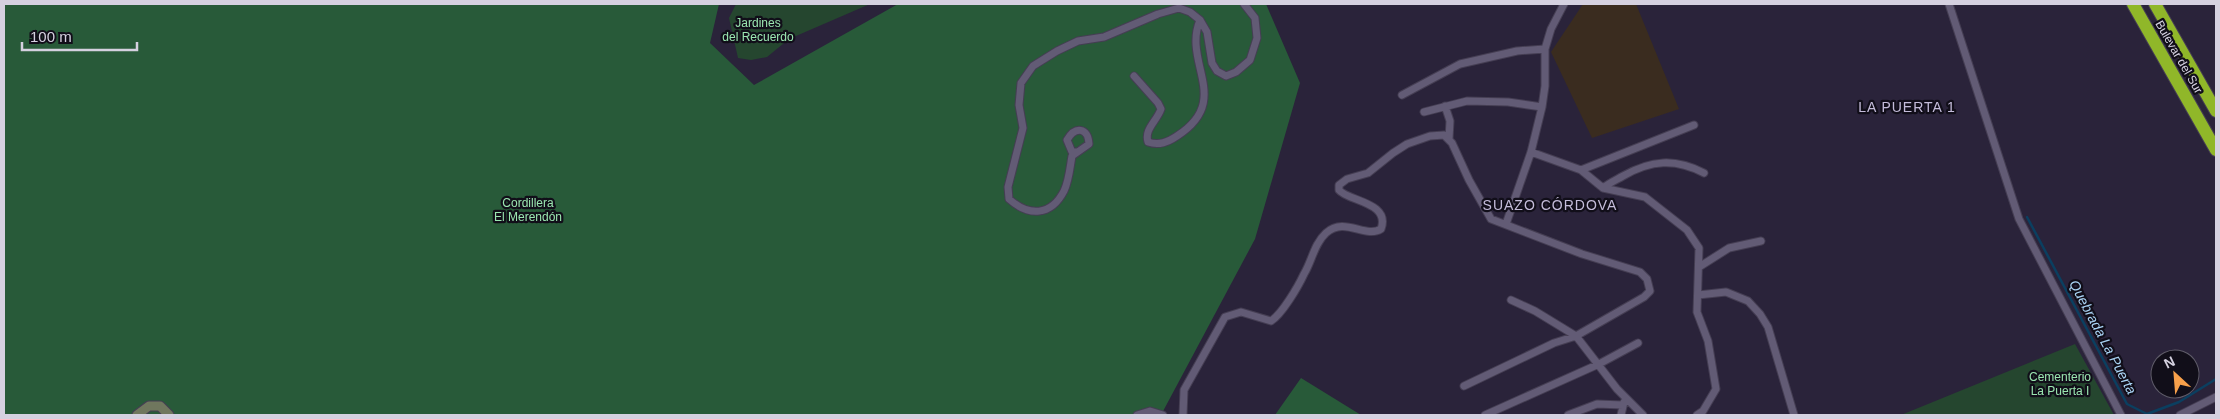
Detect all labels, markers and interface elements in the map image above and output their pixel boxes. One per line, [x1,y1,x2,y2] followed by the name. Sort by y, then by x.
[722,16,794,44] park label: Jardines del Recuerdo
[2152,18,2206,96] street label: Bulevar del Sur
[22,20,138,52] scale bar
[30,28,72,45] text: 100 m
[1858,99,1956,115] district label: LA PUERTA 1
[494,196,562,224] park label: Cordillera El Merendón
[1483,197,1617,213] district label: SUAZO CÓRDOVA
[2066,277,2140,397] water label: Quebrada La Puerta
[2150,349,2200,399] north arrow
[2161,353,2177,372] text: N
[2029,370,2091,398] park label: Cementerio La Puerta I

